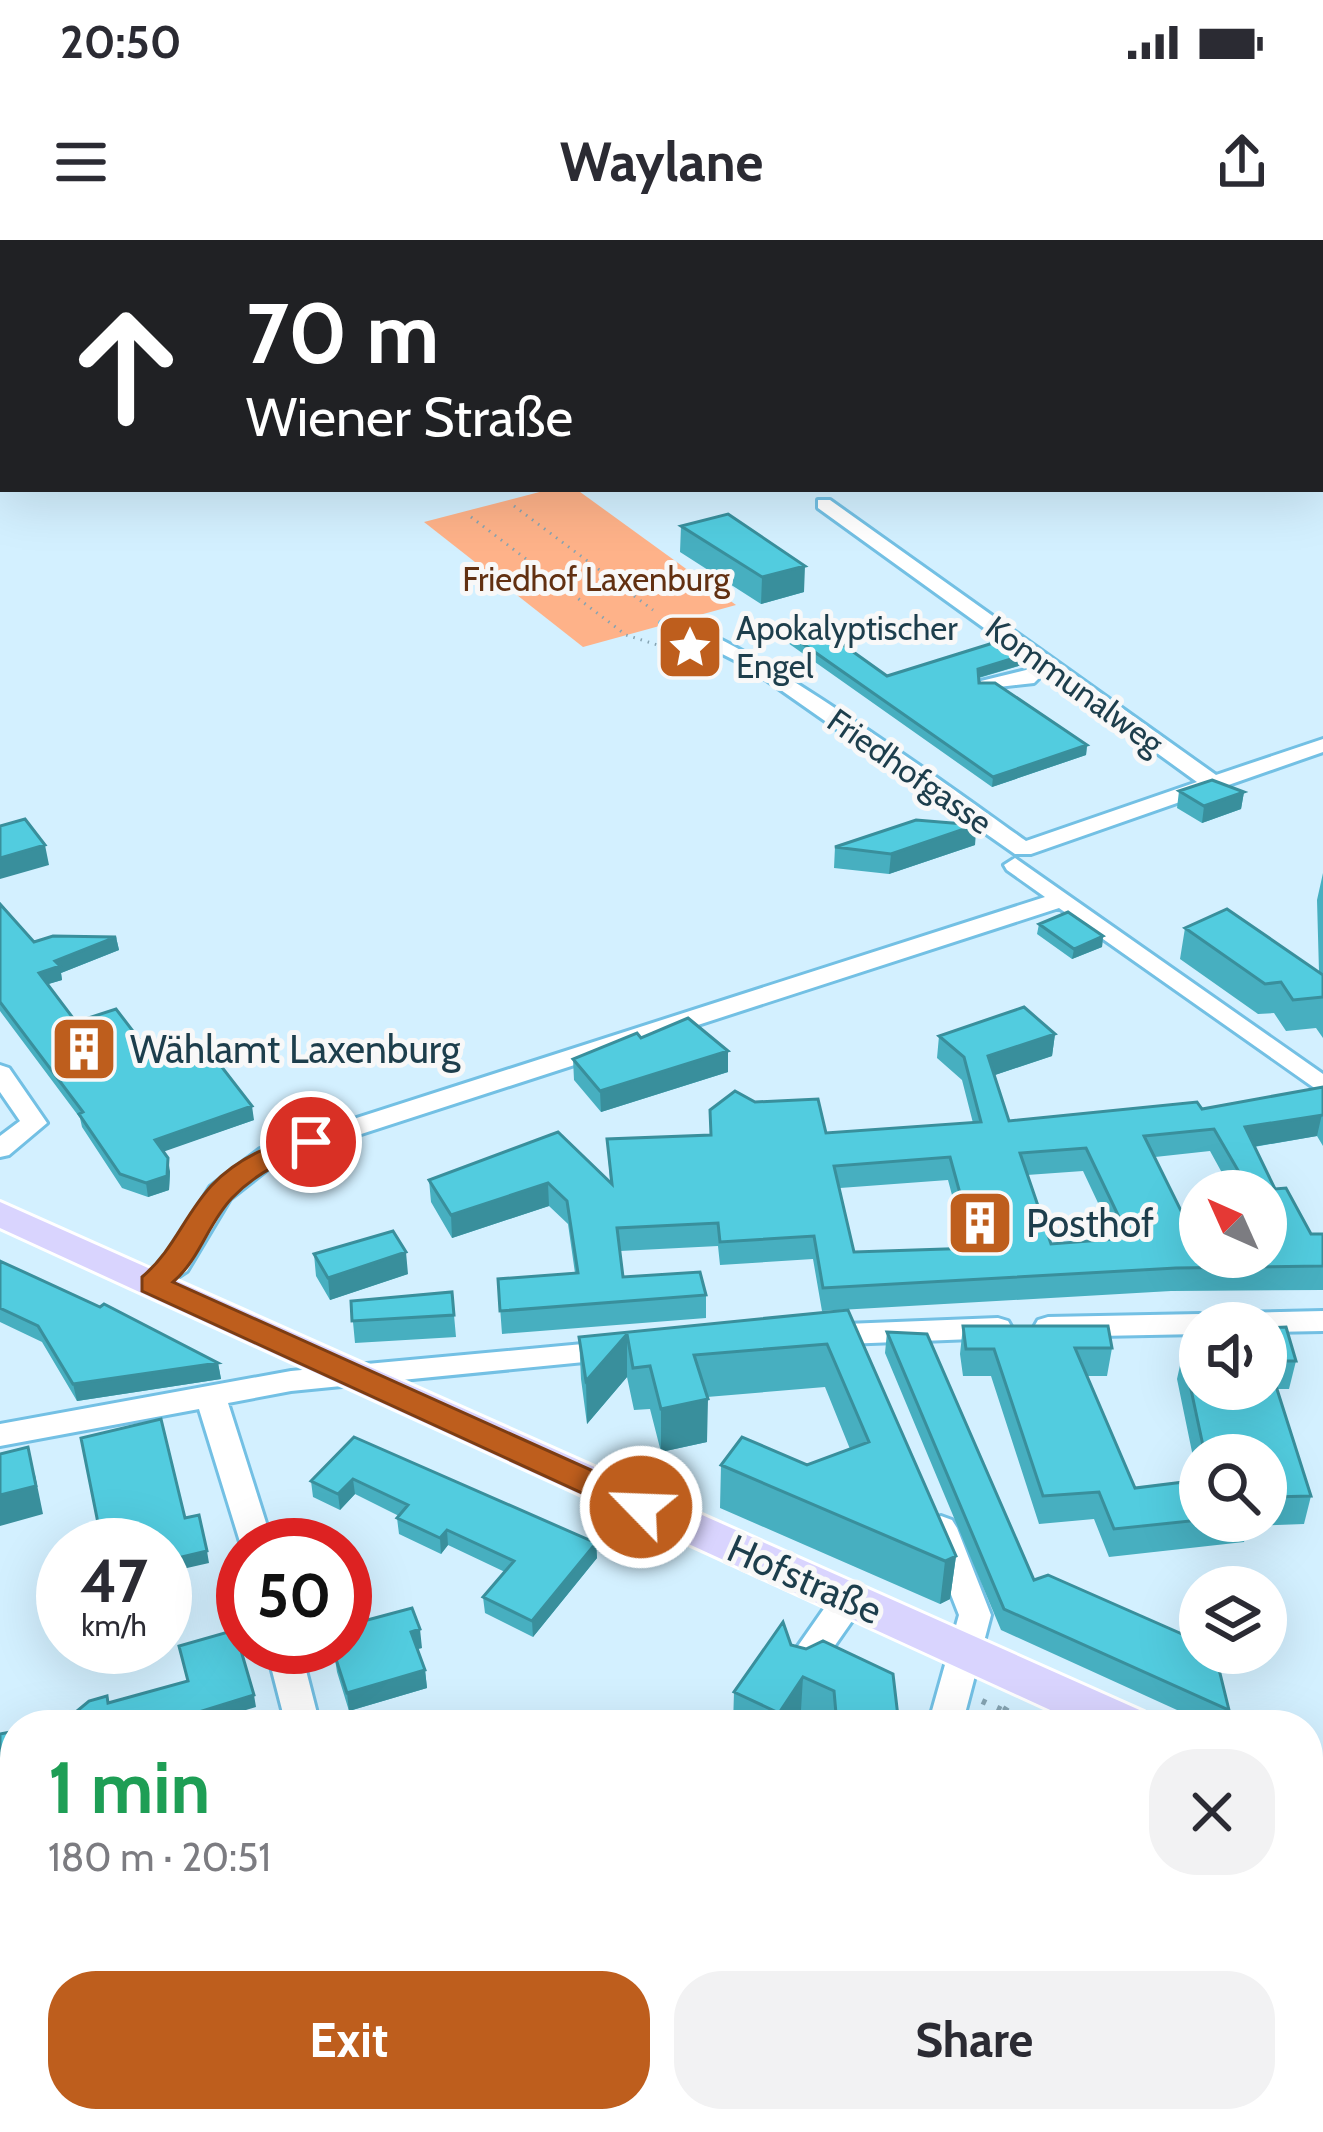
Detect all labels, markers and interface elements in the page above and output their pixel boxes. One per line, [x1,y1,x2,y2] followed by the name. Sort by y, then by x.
[60,15,182,69] text: 20:50
[48,129,114,195] icon: menu
[560,129,763,195] text: Waylane
[1209,129,1275,195] icon: share
[246,282,439,384] text: 70 m
[48,288,204,444] icon: ahead
[246,384,573,450] text: Wiener Straße
[462,559,730,599] park label: Friedhof Laxenburg
[978,607,1172,763] street label: Kommunalweg
[736,608,958,686] place label: Apokalyptischer Engel
[655,612,725,682] place icon: Apokalyptischer Engel
[820,700,1000,842] street label: Friedhofgasse
[49,1014,119,1084] building icon: Wählamt Laxenburg
[130,1025,461,1073] place label: Wählamt Laxenburg
[260,1091,362,1193] pin
[278,1109,344,1175] icon: arrive
[1179,1170,1287,1278] north arrow
[1179,1170,1287,1674] map controls
[945,1188,1015,1258] building icon: Posthof
[1026,1199,1154,1247] place label: Posthof
[1179,1302,1287,1410] button: sound
[1179,1434,1287,1542] button: search
[578,1444,704,1570] position arrow
[216,1518,372,1674] speed limit sign: 50
[721,1524,889,1634] street label: Hofstraße
[80,1544,148,1617] text: 47
[1179,1566,1287,1674] button: layers
[81,1607,147,1644] text: km/h
[48,1744,210,1831] text: 1 min
[1149,1749,1275,1875] button: close
[48,1833,271,1881] text: 180 m · 20:51
[48,1971,650,2109] button: Exit
[674,1971,1275,2109] button: Share

